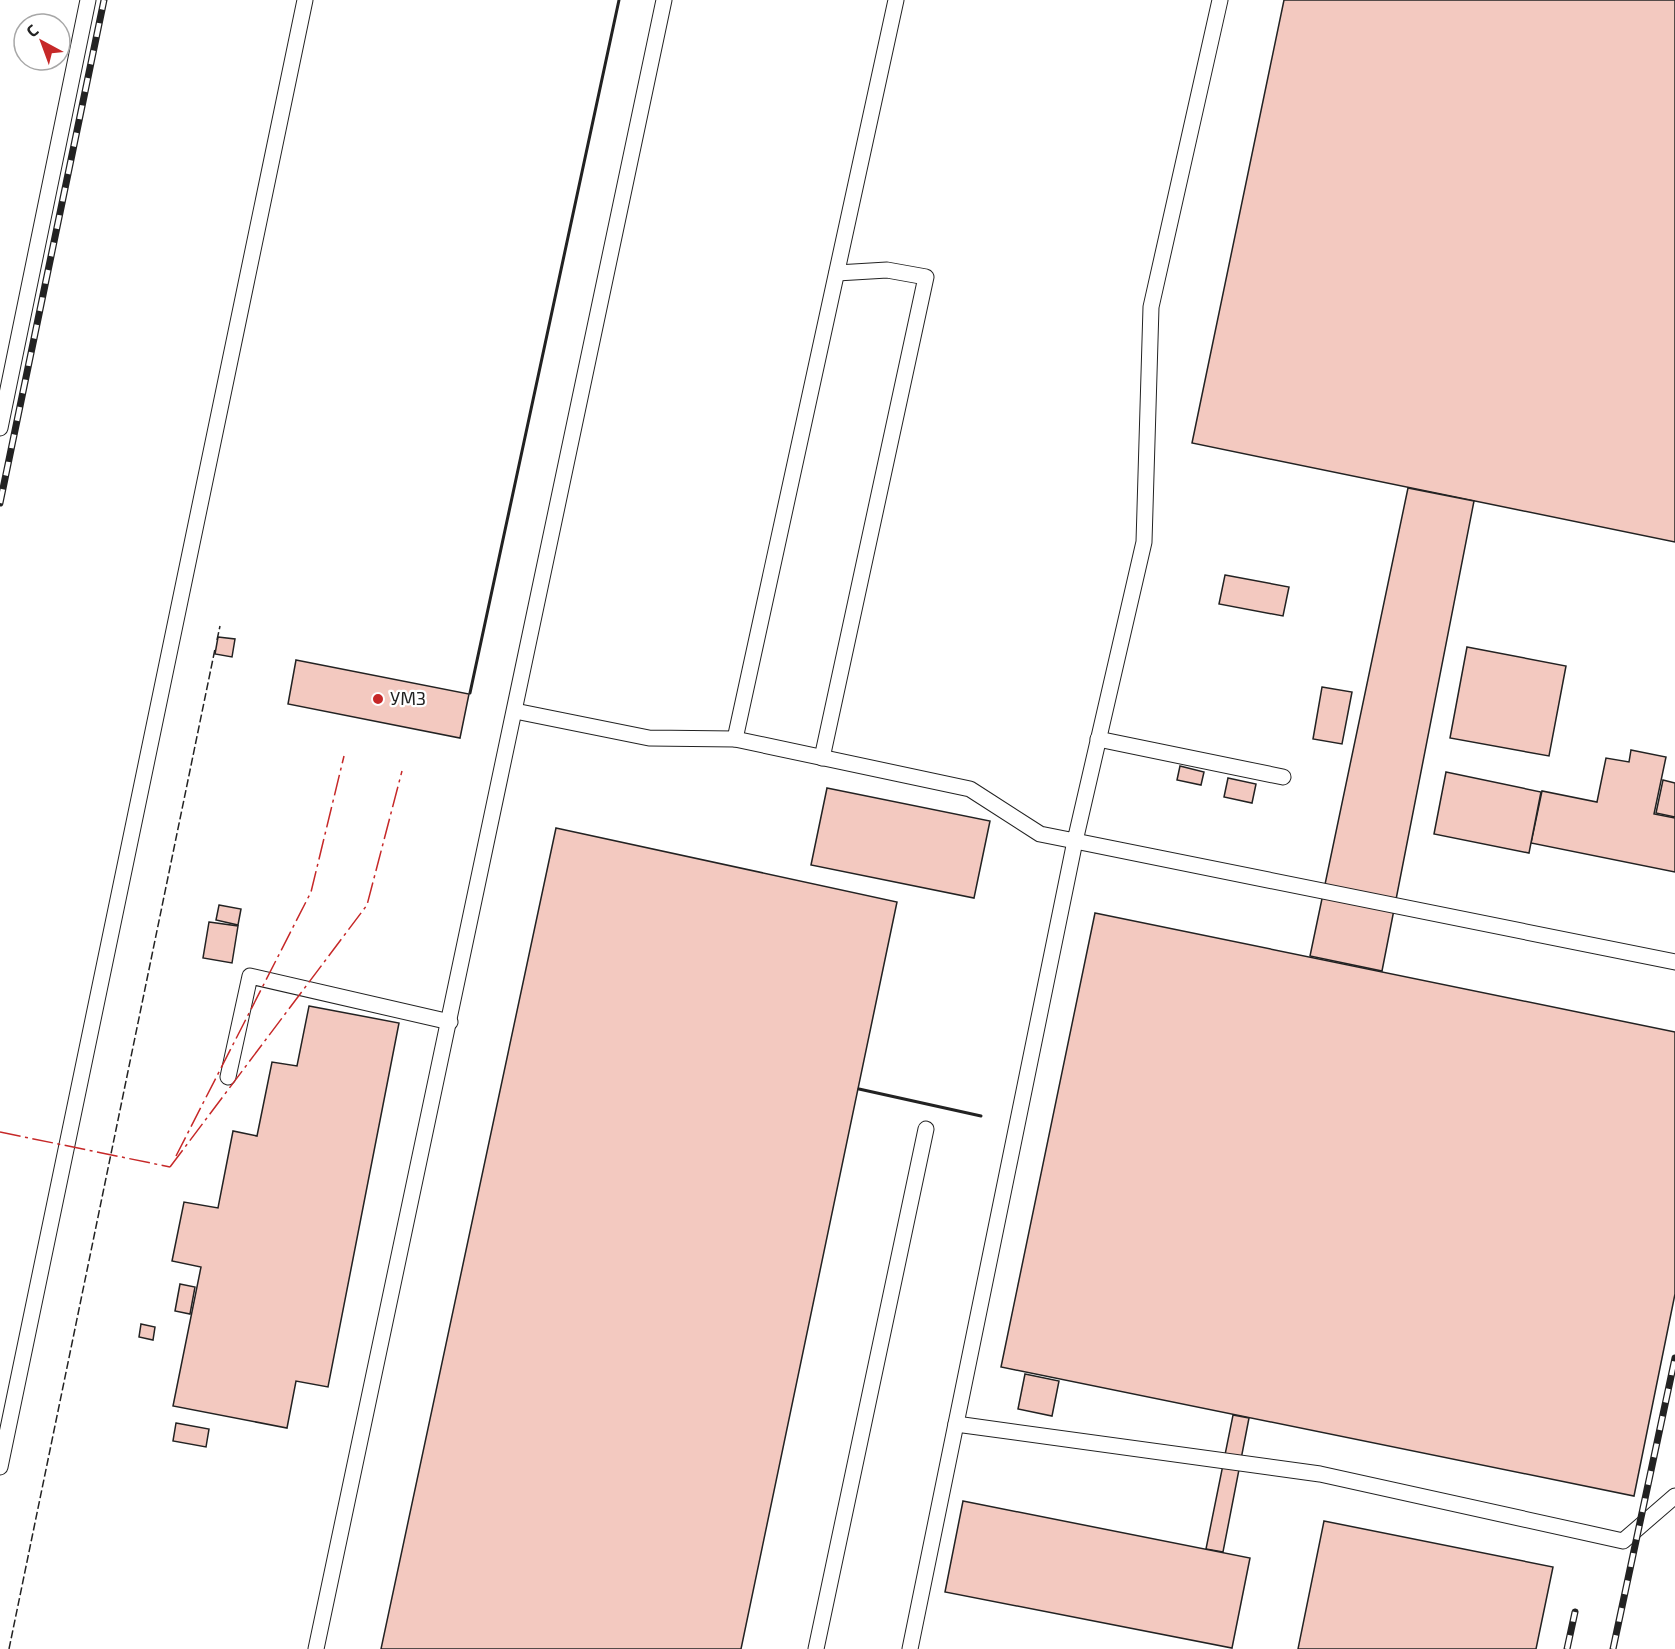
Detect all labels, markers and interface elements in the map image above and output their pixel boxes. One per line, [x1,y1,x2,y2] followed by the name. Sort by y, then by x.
[12,12,72,72] north arrow
[22,20,42,41] text: С
[390,687,426,709] place label: УМЗ
[371,692,385,706] marker: УМЗ

